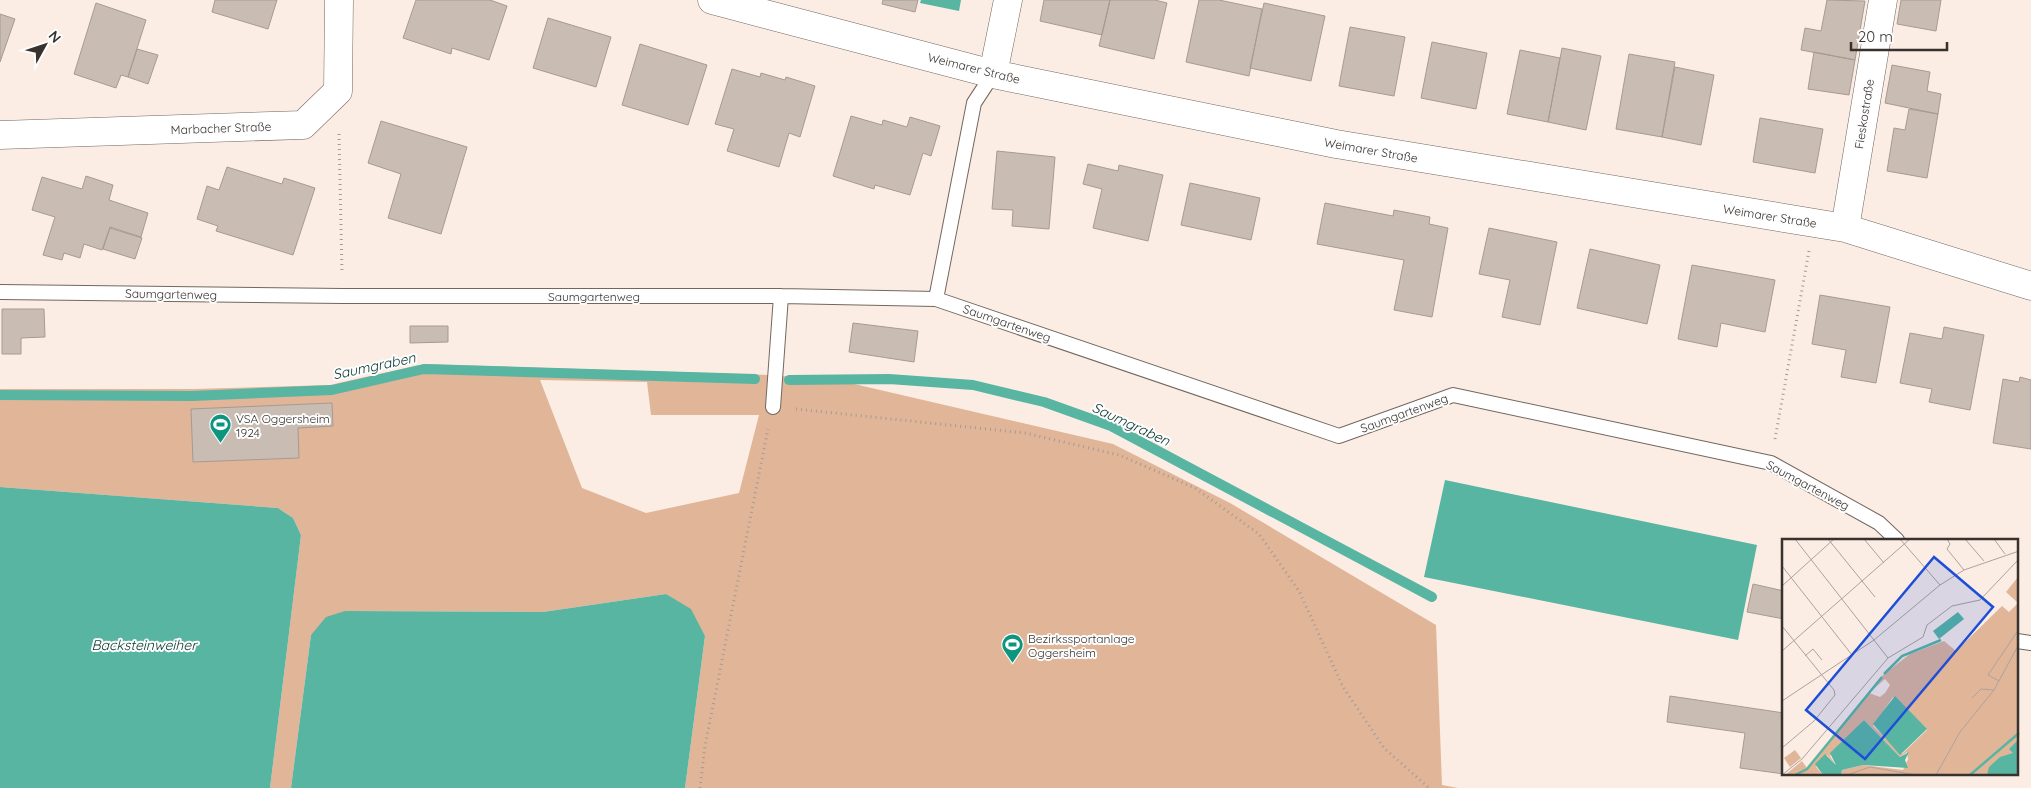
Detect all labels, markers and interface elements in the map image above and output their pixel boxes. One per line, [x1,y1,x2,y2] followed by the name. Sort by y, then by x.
[20,20,70,70] north arrow
[1851,20,1947,52] scale bar
[45,27,65,46] text: N
[1858,27,1893,46] text: 20 m
[926,49,1022,87] street label: Weimarer Straße
[1851,78,1877,150] street label: Fieskostraße
[170,119,272,137] street label: Marbacher Straße
[1323,134,1419,166] street label: Weimarer Straße
[1722,201,1818,231] street label: Weimarer Straße
[125,286,217,302] street label: Saumgartenweg
[548,289,640,304] street label: Saumgartenweg
[961,301,1053,345] street label: Saumgartenweg
[331,348,418,384] water label: Saumgraben
[1358,390,1450,436] street label: Saumgartenweg
[1089,398,1174,450] water label: Saumgraben
[236,411,330,440] place label: VSA Oggersheim 1924
[208,413,232,444] sports icon: VSA Oggersheim 1924
[1764,457,1852,513] street label: Saumgartenweg
[1782,539,2018,776] inset map
[1028,631,1135,660] place label: Bezirkssportanlage Oggersheim
[1000,633,1024,664] sports icon: Bezirkssportanlage Oggersheim
[91,636,198,654] water label: Backsteinweiher

